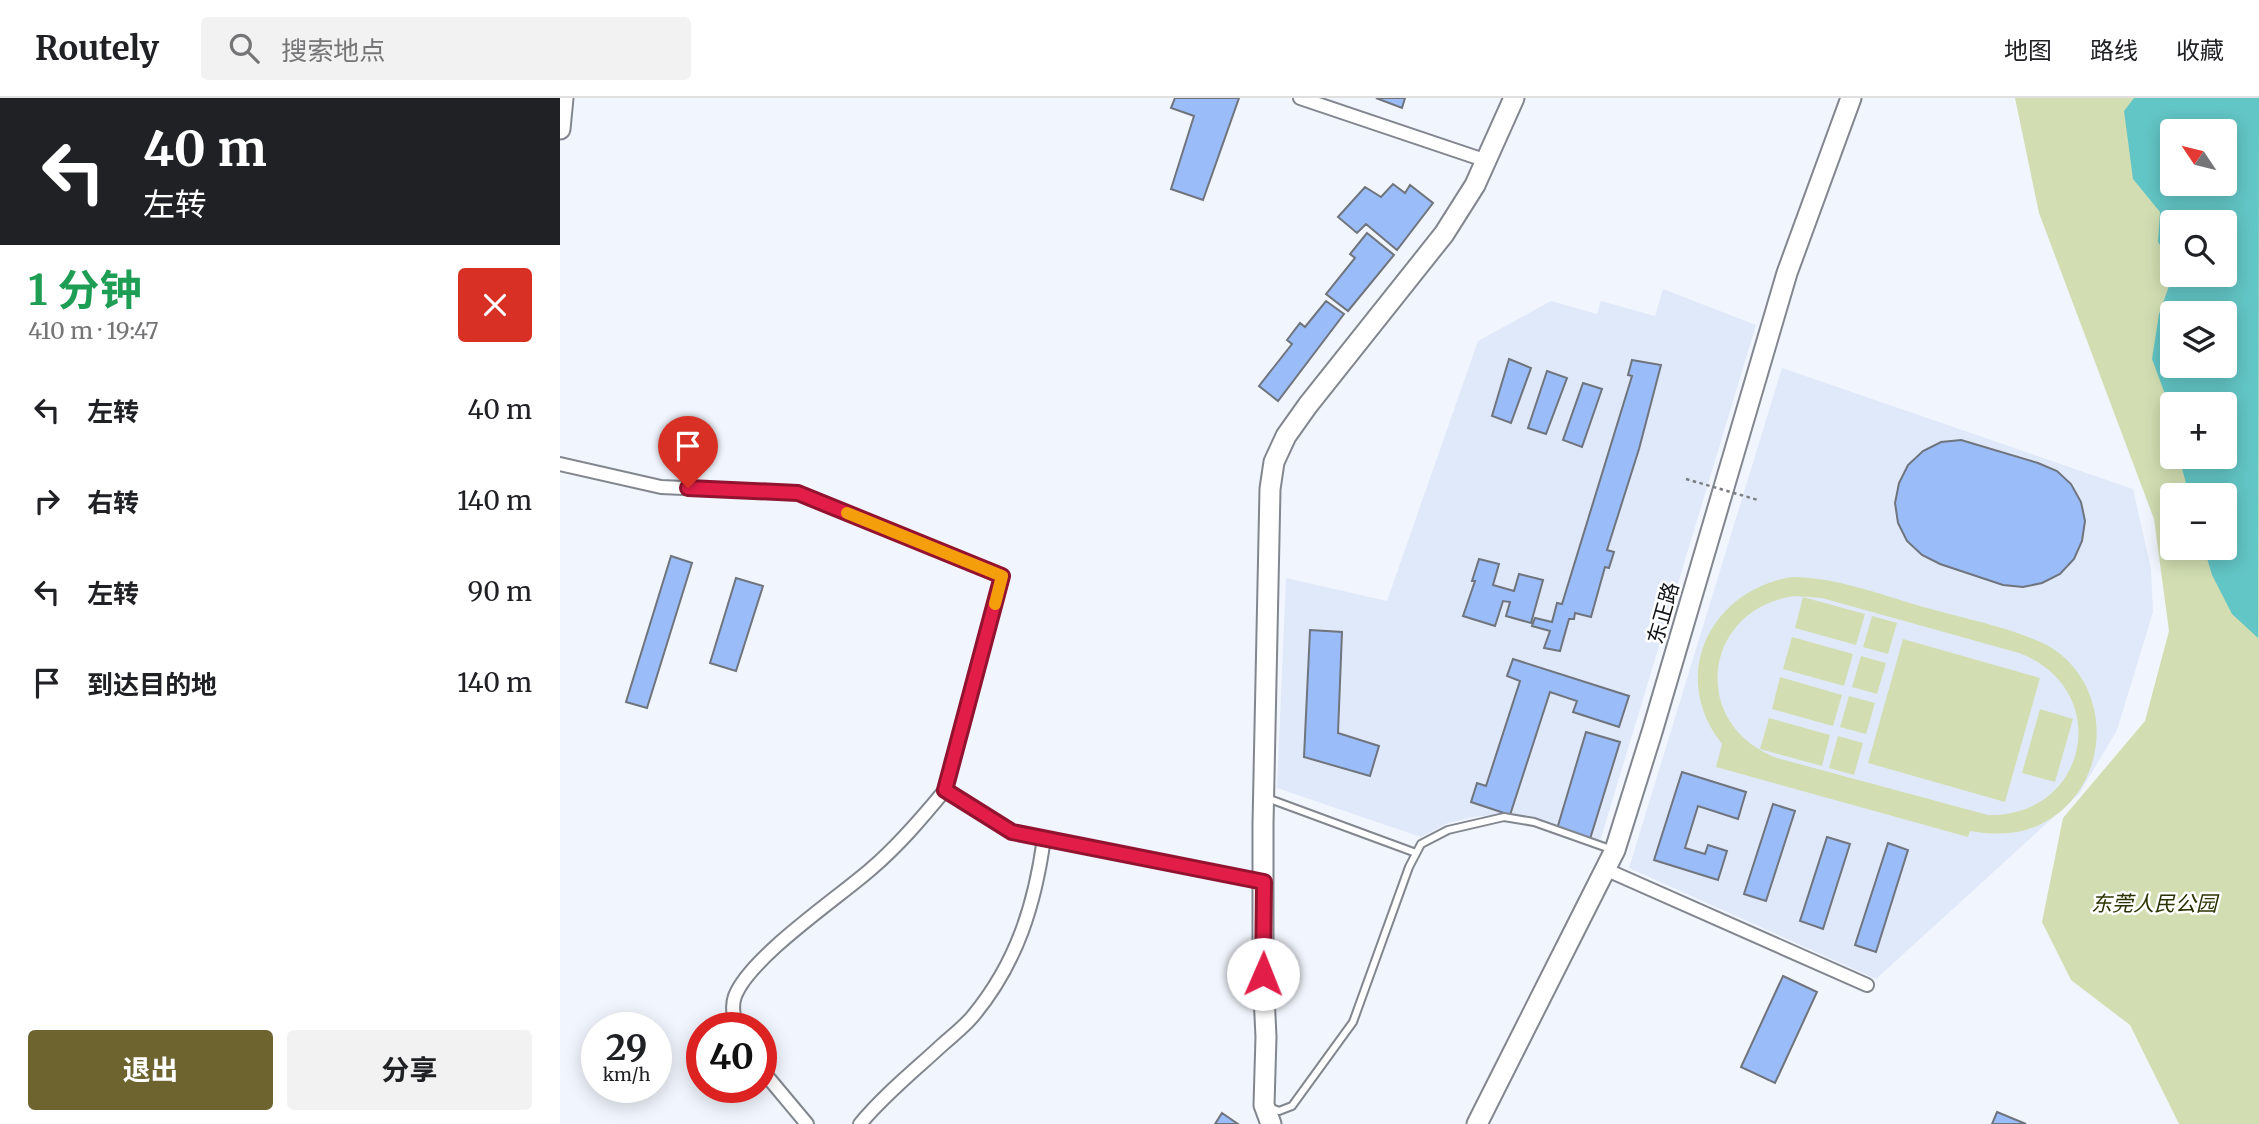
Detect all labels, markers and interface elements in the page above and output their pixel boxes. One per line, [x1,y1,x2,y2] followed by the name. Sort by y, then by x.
[201,17,691,80] search box
[35,28,159,69] text: Routely
[225,29,263,67] icon: search
[281,34,385,67] text: 搜索地点
[2004,35,2052,66] text: 地图
[2090,35,2138,66] text: 路线
[2176,35,2224,66] text: 收藏
[143,118,267,179] text: 40 m
[2160,119,2236,196] north arrow
[2160,119,2237,560] map controls
[28,126,119,217] icon: left
[143,185,207,225] text: 左转
[2160,210,2237,287] button: search
[28,264,141,316] text: 1 分钟
[458,268,532,342] button: close
[2160,301,2237,378] button: layers
[28,316,159,345] text: 410 m · 19:47
[28,391,66,429] icon: left
[2160,392,2237,469] button: +
[468,393,532,426] text: 40 m
[87,395,139,428] text: 左转
[658,416,718,488] pin
[669,427,707,465] icon: arrive
[28,482,66,520] icon: right
[2160,483,2237,560] button: −
[457,484,532,517] text: 140 m
[87,486,139,519] text: 右转
[28,573,66,611] icon: left
[468,575,532,608] text: 90 m
[87,577,139,610] text: 左转
[1641,579,1685,647] street label: 东正路
[28,664,66,702] icon: arrive
[457,666,532,699] text: 140 m
[87,668,217,701] text: 到达目的地
[2091,890,2220,917] park label: 东莞人民公园
[1226,937,1300,1011] position arrow
[686,1012,777,1103] speed limit sign: 40
[606,1026,647,1070] text: 29
[28,1030,273,1110] button: 退出
[287,1030,532,1110] button: 分享
[603,1063,650,1086] text: km/h

